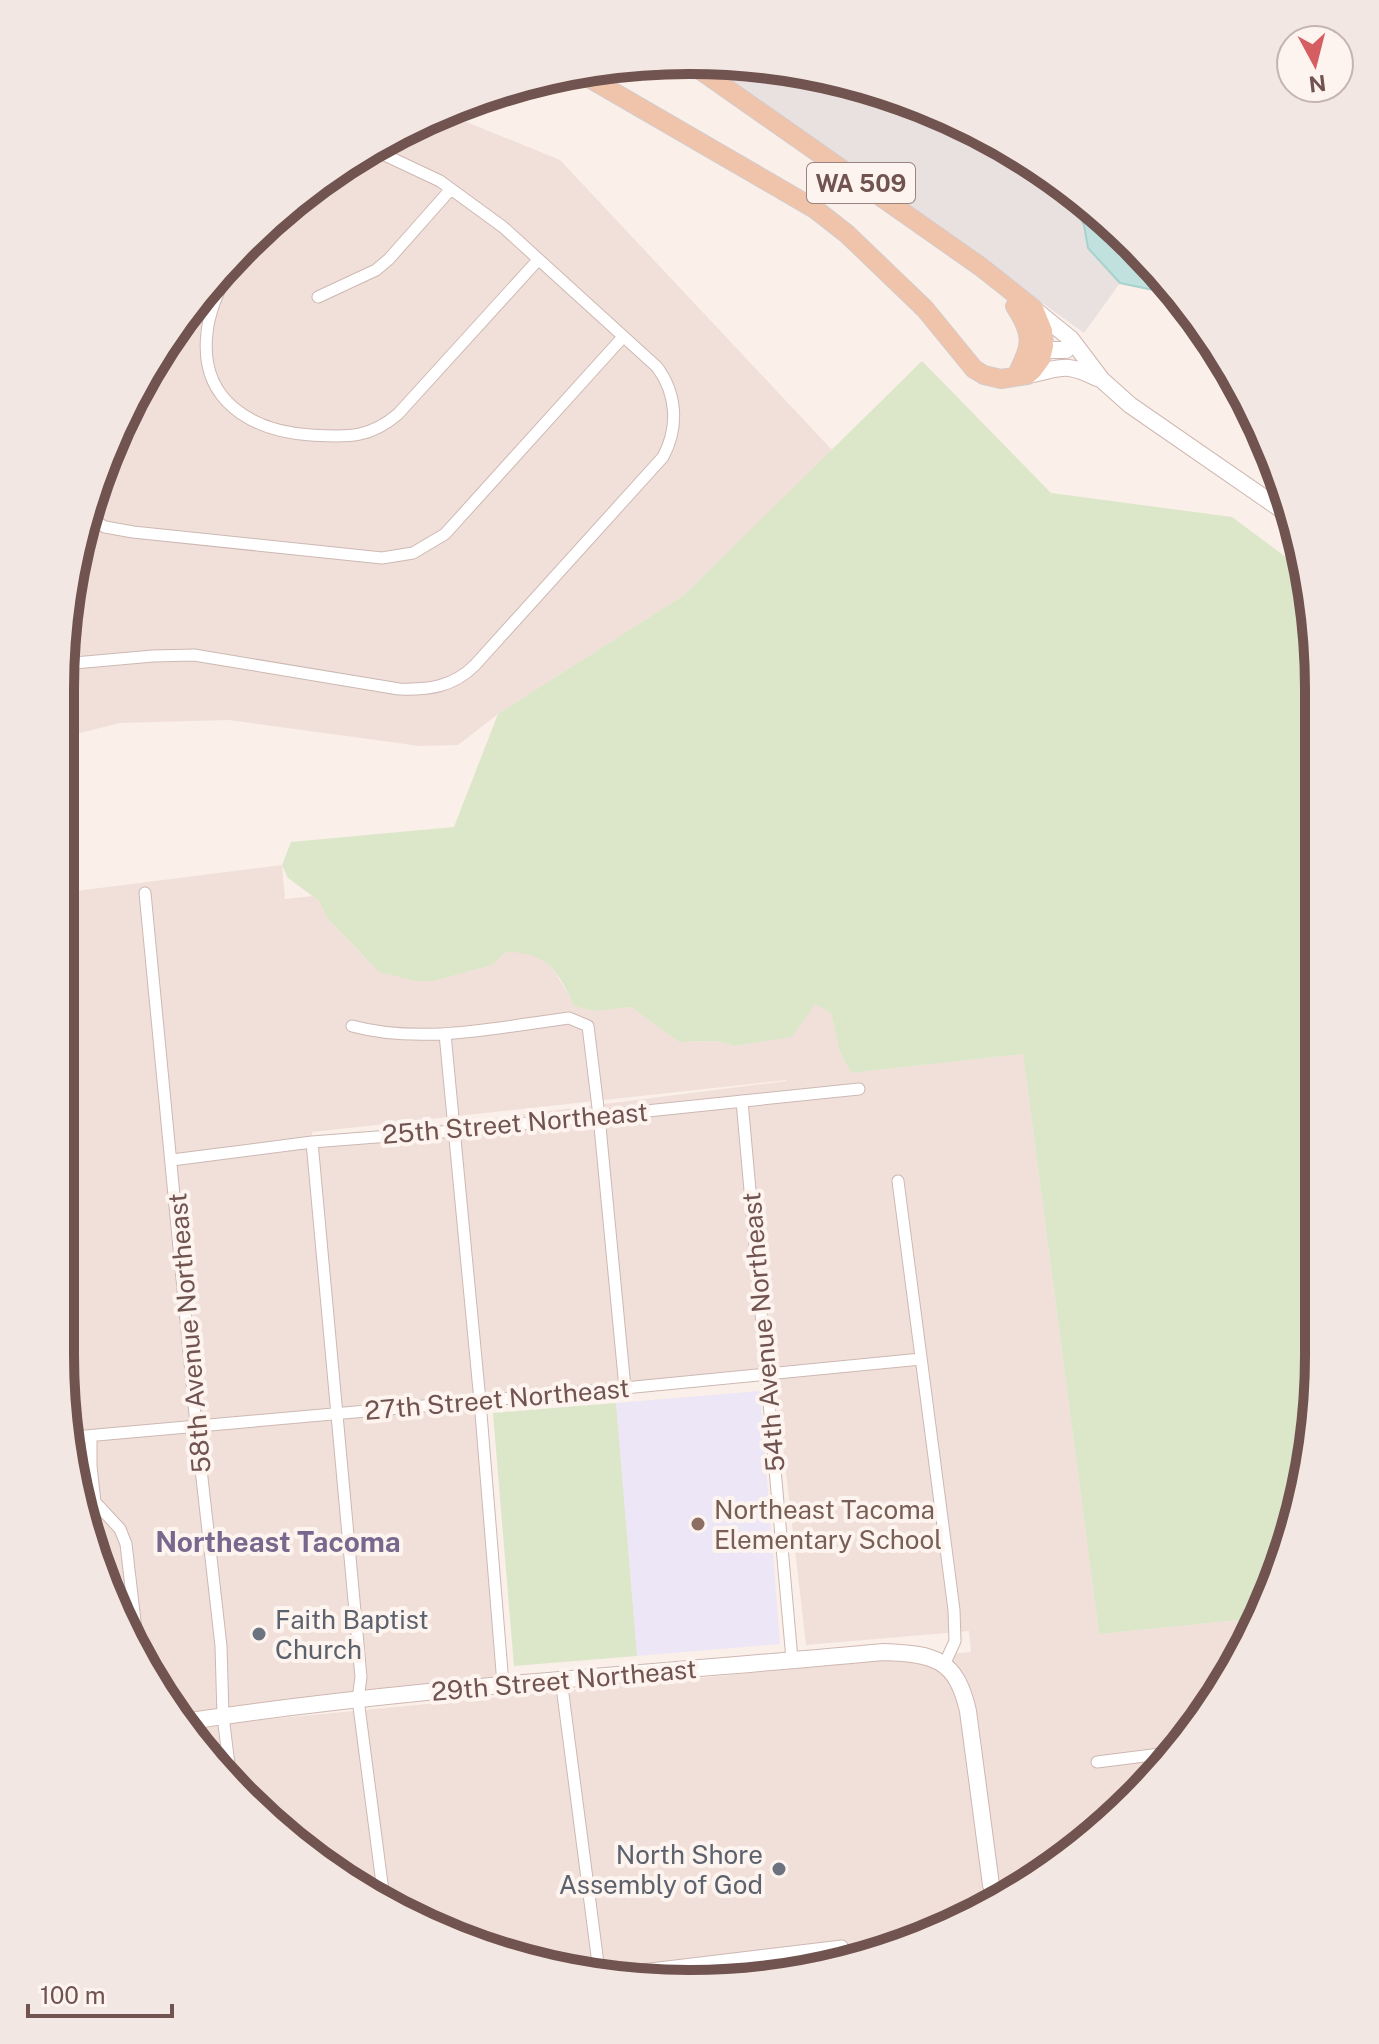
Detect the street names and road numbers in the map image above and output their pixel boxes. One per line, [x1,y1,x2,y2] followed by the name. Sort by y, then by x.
[807,163,915,203] road number: WA 509
[381,1096,649,1150] street label: 25th Street Northeast
[735,1191,791,1473] street label: 54th Avenue Northeast
[161,1192,217,1474] street label: 58th Avenue Northeast
[363,1372,631,1426] street label: 27th Street Northeast
[430,1653,698,1707] street label: 29th Street Northeast

